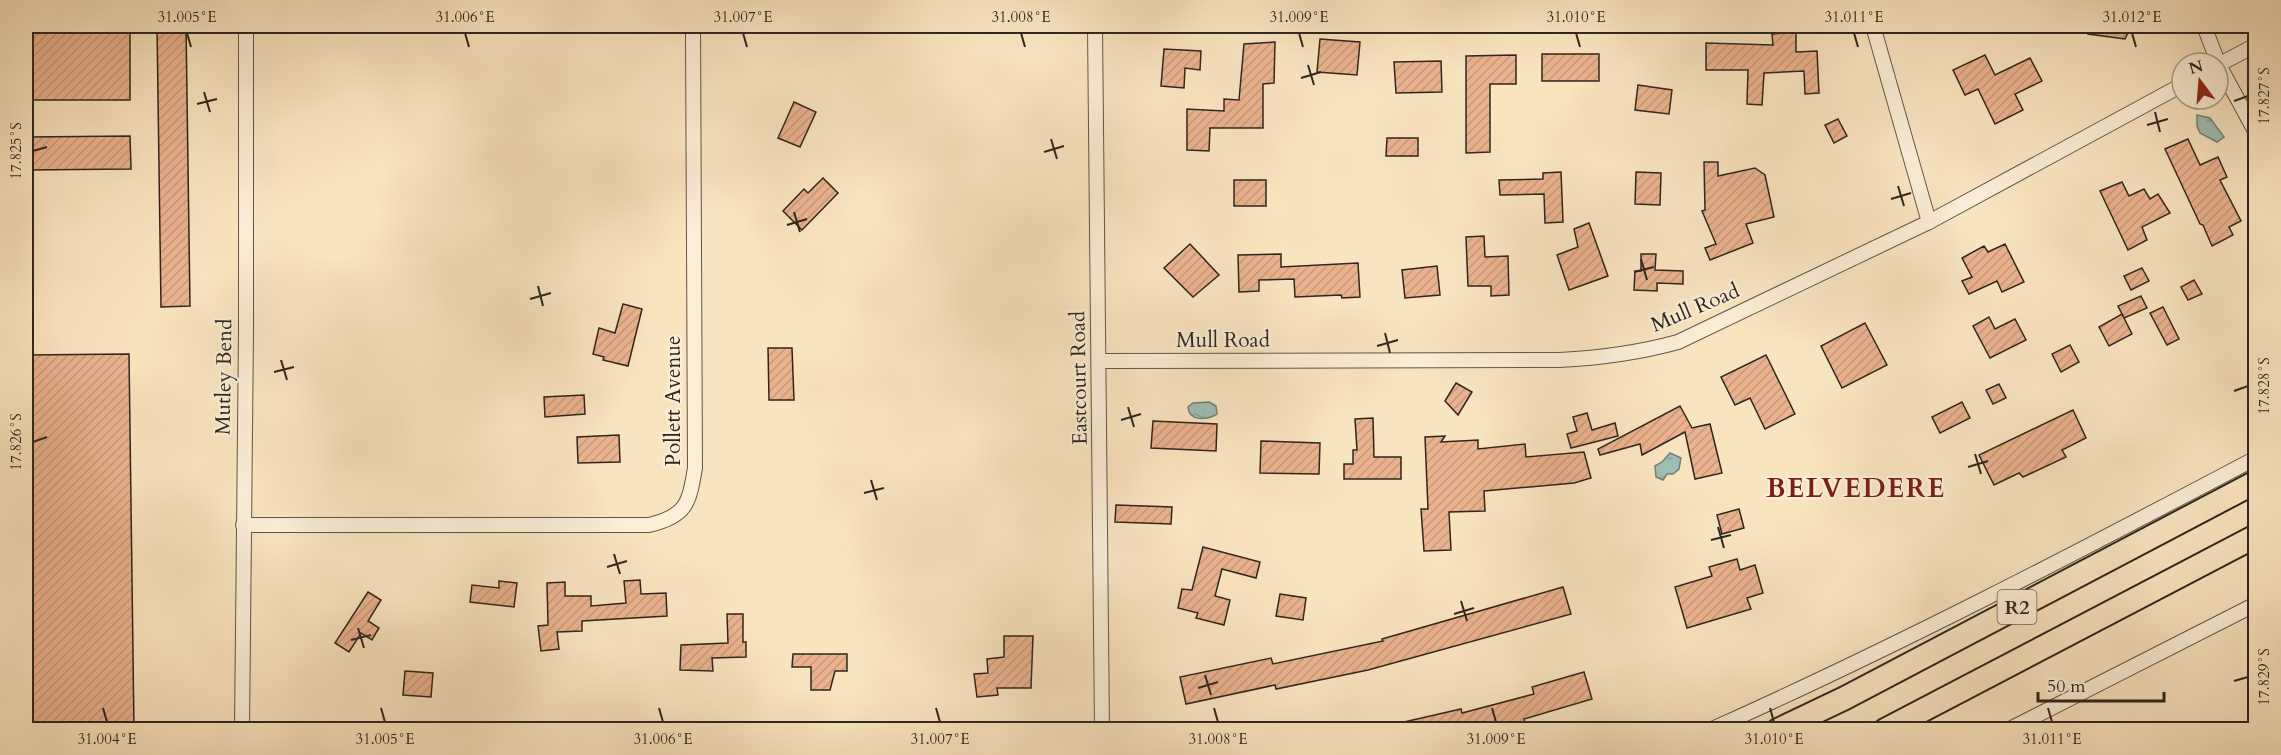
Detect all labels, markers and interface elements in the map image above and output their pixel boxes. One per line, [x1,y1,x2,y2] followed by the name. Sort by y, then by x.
[157,7,217,27] text: 31.005°E
[435,7,495,27] text: 31.006°E
[713,7,773,27] text: 31.007°E
[991,7,1051,27] text: 31.008°E
[1269,7,1329,27] text: 31.009°E
[1546,7,1606,27] text: 31.010°E
[1824,7,1884,27] text: 31.011°E
[2102,7,2162,27] text: 31.012°E
[2170,51,2230,111] north arrow
[2186,55,2206,80] text: N
[2254,67,2274,125] text: 17.827°S
[6,122,26,180] text: 17.825°S
[1646,276,1744,340] street label: Mull Road
[1063,311,1095,445] street label: Eastcourt Road
[208,319,240,435] street label: Mutley Bend
[1176,326,1270,355] street label: Mull Road
[659,336,688,467] street label: Pollett Avenue
[2254,357,2274,415] text: 17.828°S
[6,413,26,471] text: 17.826°S
[1766,470,1946,507] district label: BELVEDERE
[1998,590,2036,624] road number: R2
[2254,648,2274,706] text: 17.829°S
[2038,665,2164,703] scale bar
[2047,674,2086,699] text: 50 m
[77,729,137,749] text: 31.004°E
[355,729,415,749] text: 31.005°E
[633,729,693,749] text: 31.006°E
[910,729,970,749] text: 31.007°E
[1188,729,1248,749] text: 31.008°E
[1466,729,1526,749] text: 31.009°E
[1744,729,1804,749] text: 31.010°E
[2022,729,2082,749] text: 31.011°E

